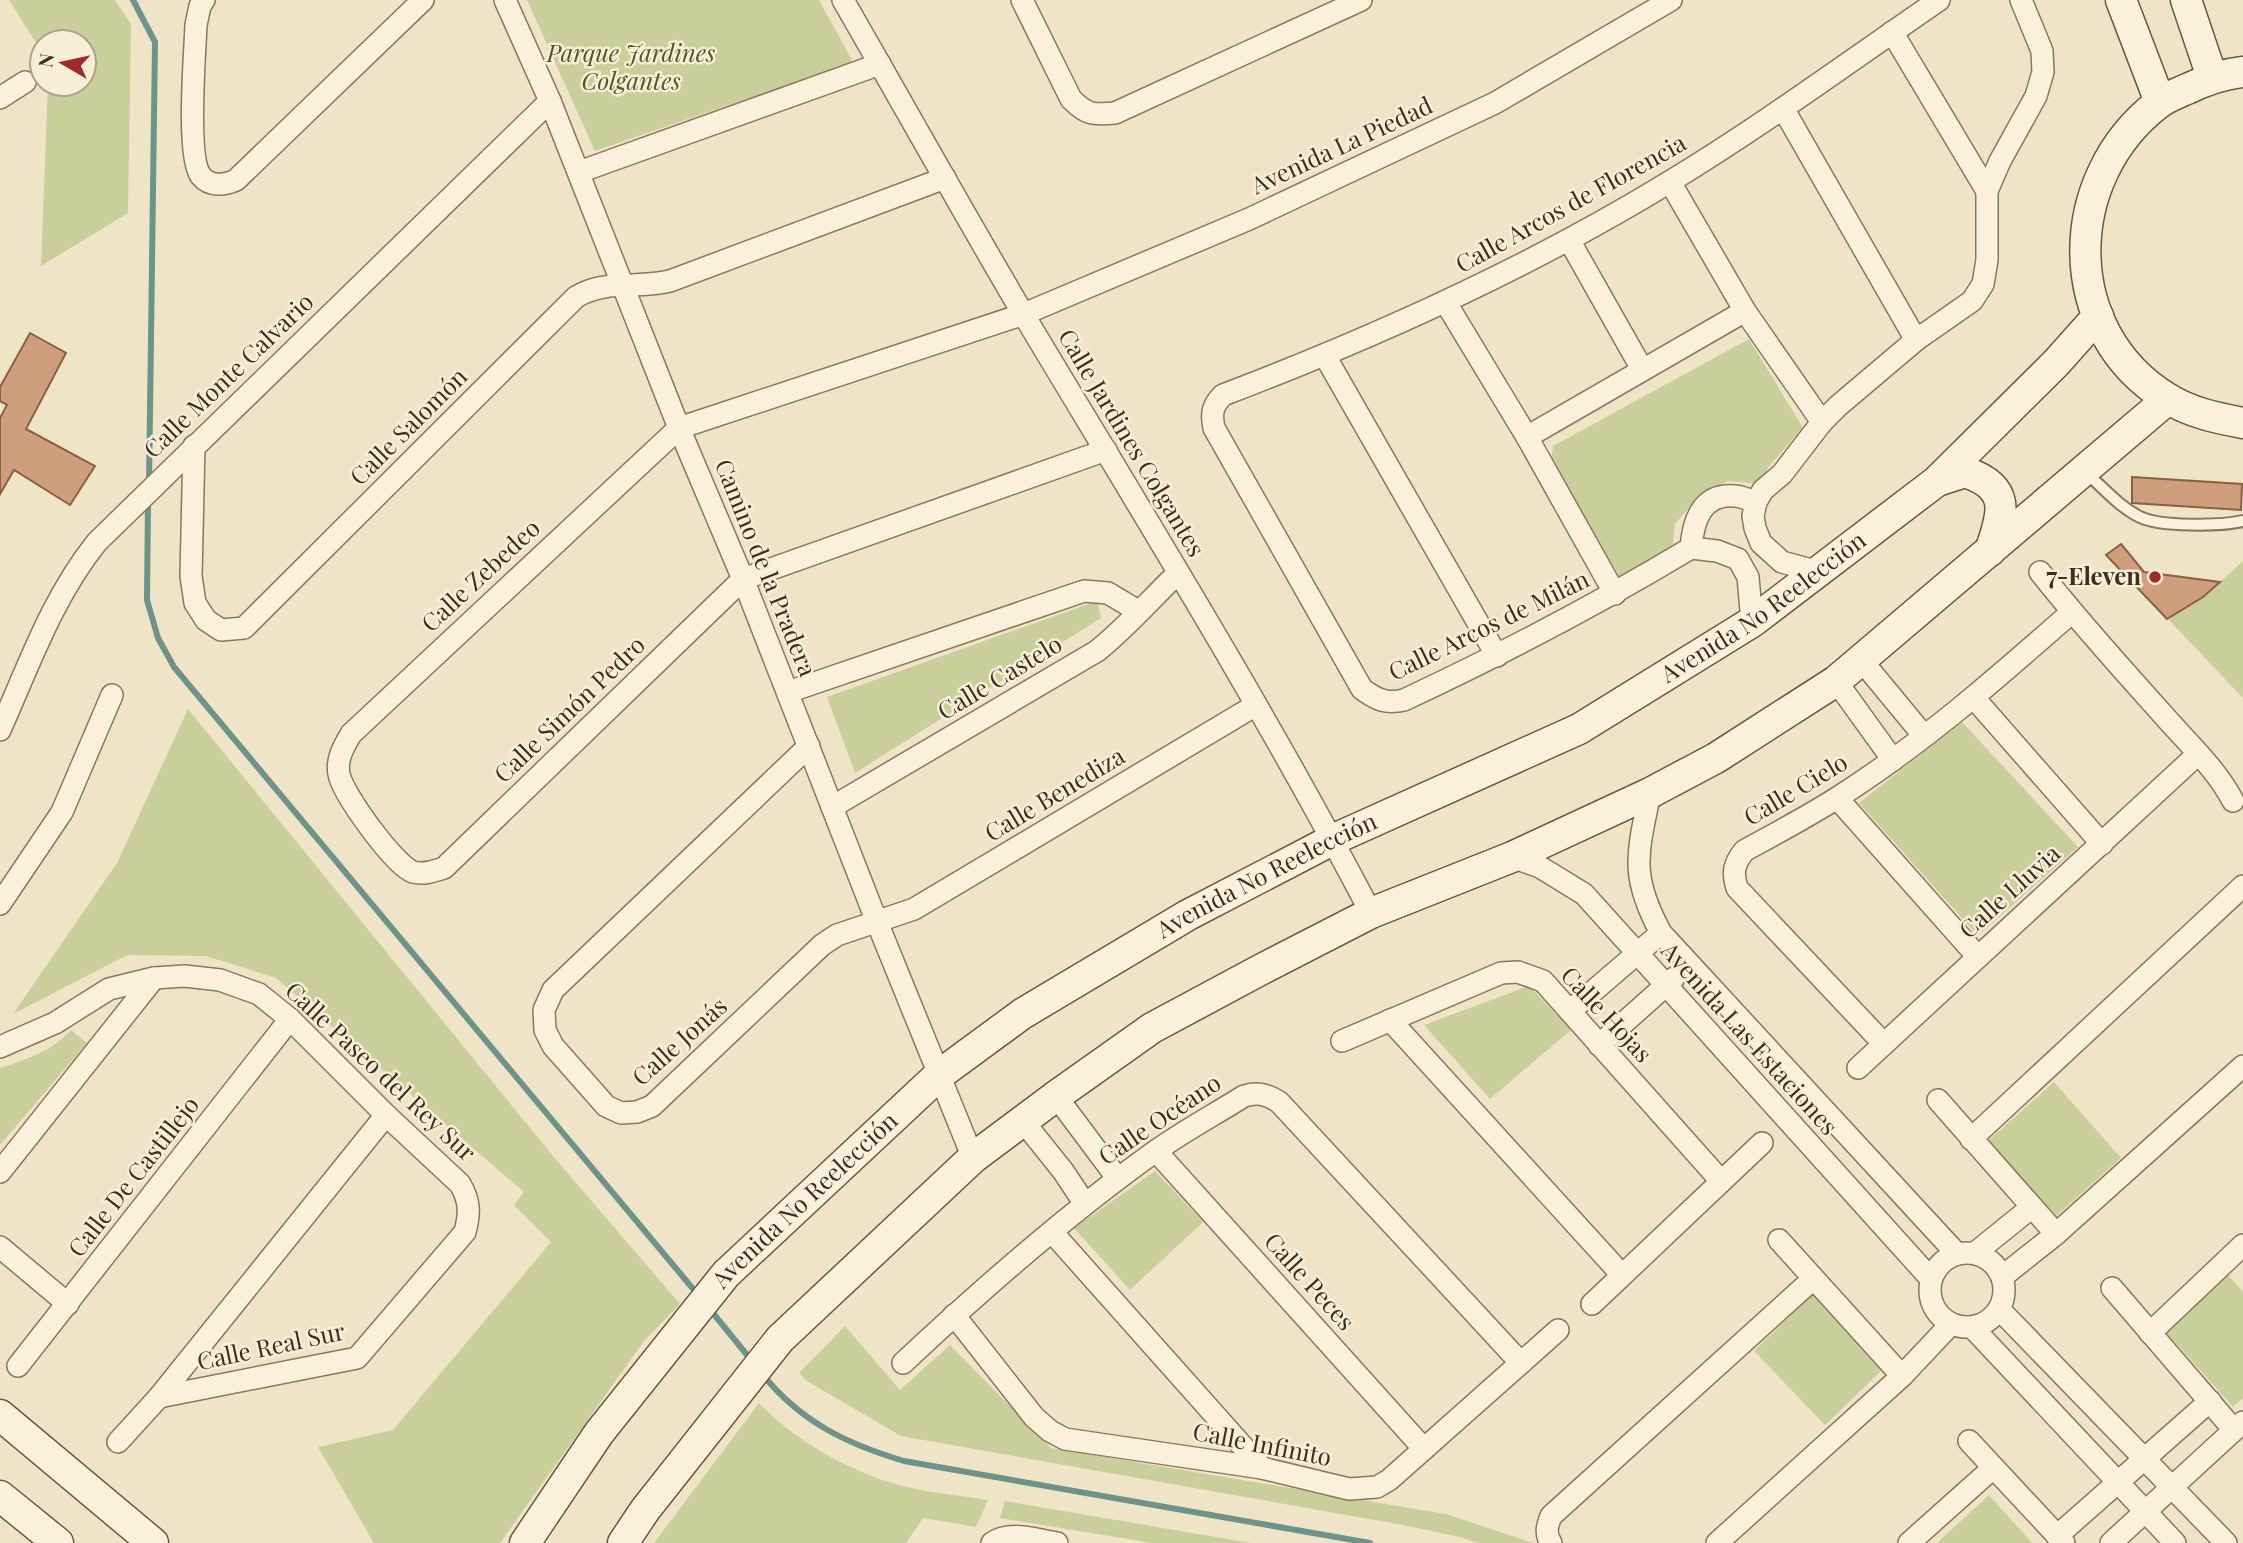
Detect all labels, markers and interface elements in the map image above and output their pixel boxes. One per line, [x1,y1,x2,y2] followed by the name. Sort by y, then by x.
[28,28,98,98] north arrow
[546,36,715,96] park label: Parque Jardines Colgantes
[31,51,59,69] text: N
[1244,88,1437,201] street label: Avenida La Piedad
[1449,126,1691,279] street label: Calle Arcos de Florencia
[136,285,319,464] street label: Calle Monte Calvario
[1052,322,1213,562] street label: Calle Jardines Colgantes
[342,360,473,491] street label: Calle Salomón
[709,454,825,681] street label: Camino de la Pradera
[413,511,546,638] street label: Calle Zebedeo
[1653,523,1871,689] street label: Avenida No Reelección
[2046,559,2141,591] place label: 7-Eleven
[1383,562,1594,687] street label: Calle Arcos de Milán
[2147,569,2163,585] marker: 7-Eleven
[931,627,1067,726] street label: Calle Castelo
[486,628,651,789] street label: Calle Simón Pedro
[978,739,1130,848] street label: Calle Benediza
[1737,745,1853,832] street label: Calle Cielo
[1149,804,1381,945] street label: Avenida No Reelección
[1951,837,2066,944] street label: Calle Lluvia
[1655,934,1846,1141] street label: Avenida Las Estaciones
[1555,959,1660,1068] street label: Calle Hojas
[279,974,484,1167] street label: Calle Paseo del Rey Sur
[624,989,733,1092] street label: Calle Jonás
[1091,1066,1226,1171] street label: Calle Océano
[60,1089,205,1263] street label: Calle De Castillejo
[703,1104,904,1295] street label: Avenida No Reelección
[1258,1225,1363,1336] street label: Calle Peces
[194,1314,348,1376] street label: Calle Real Sur
[1190,1414,1334,1472] street label: Calle Infinito

